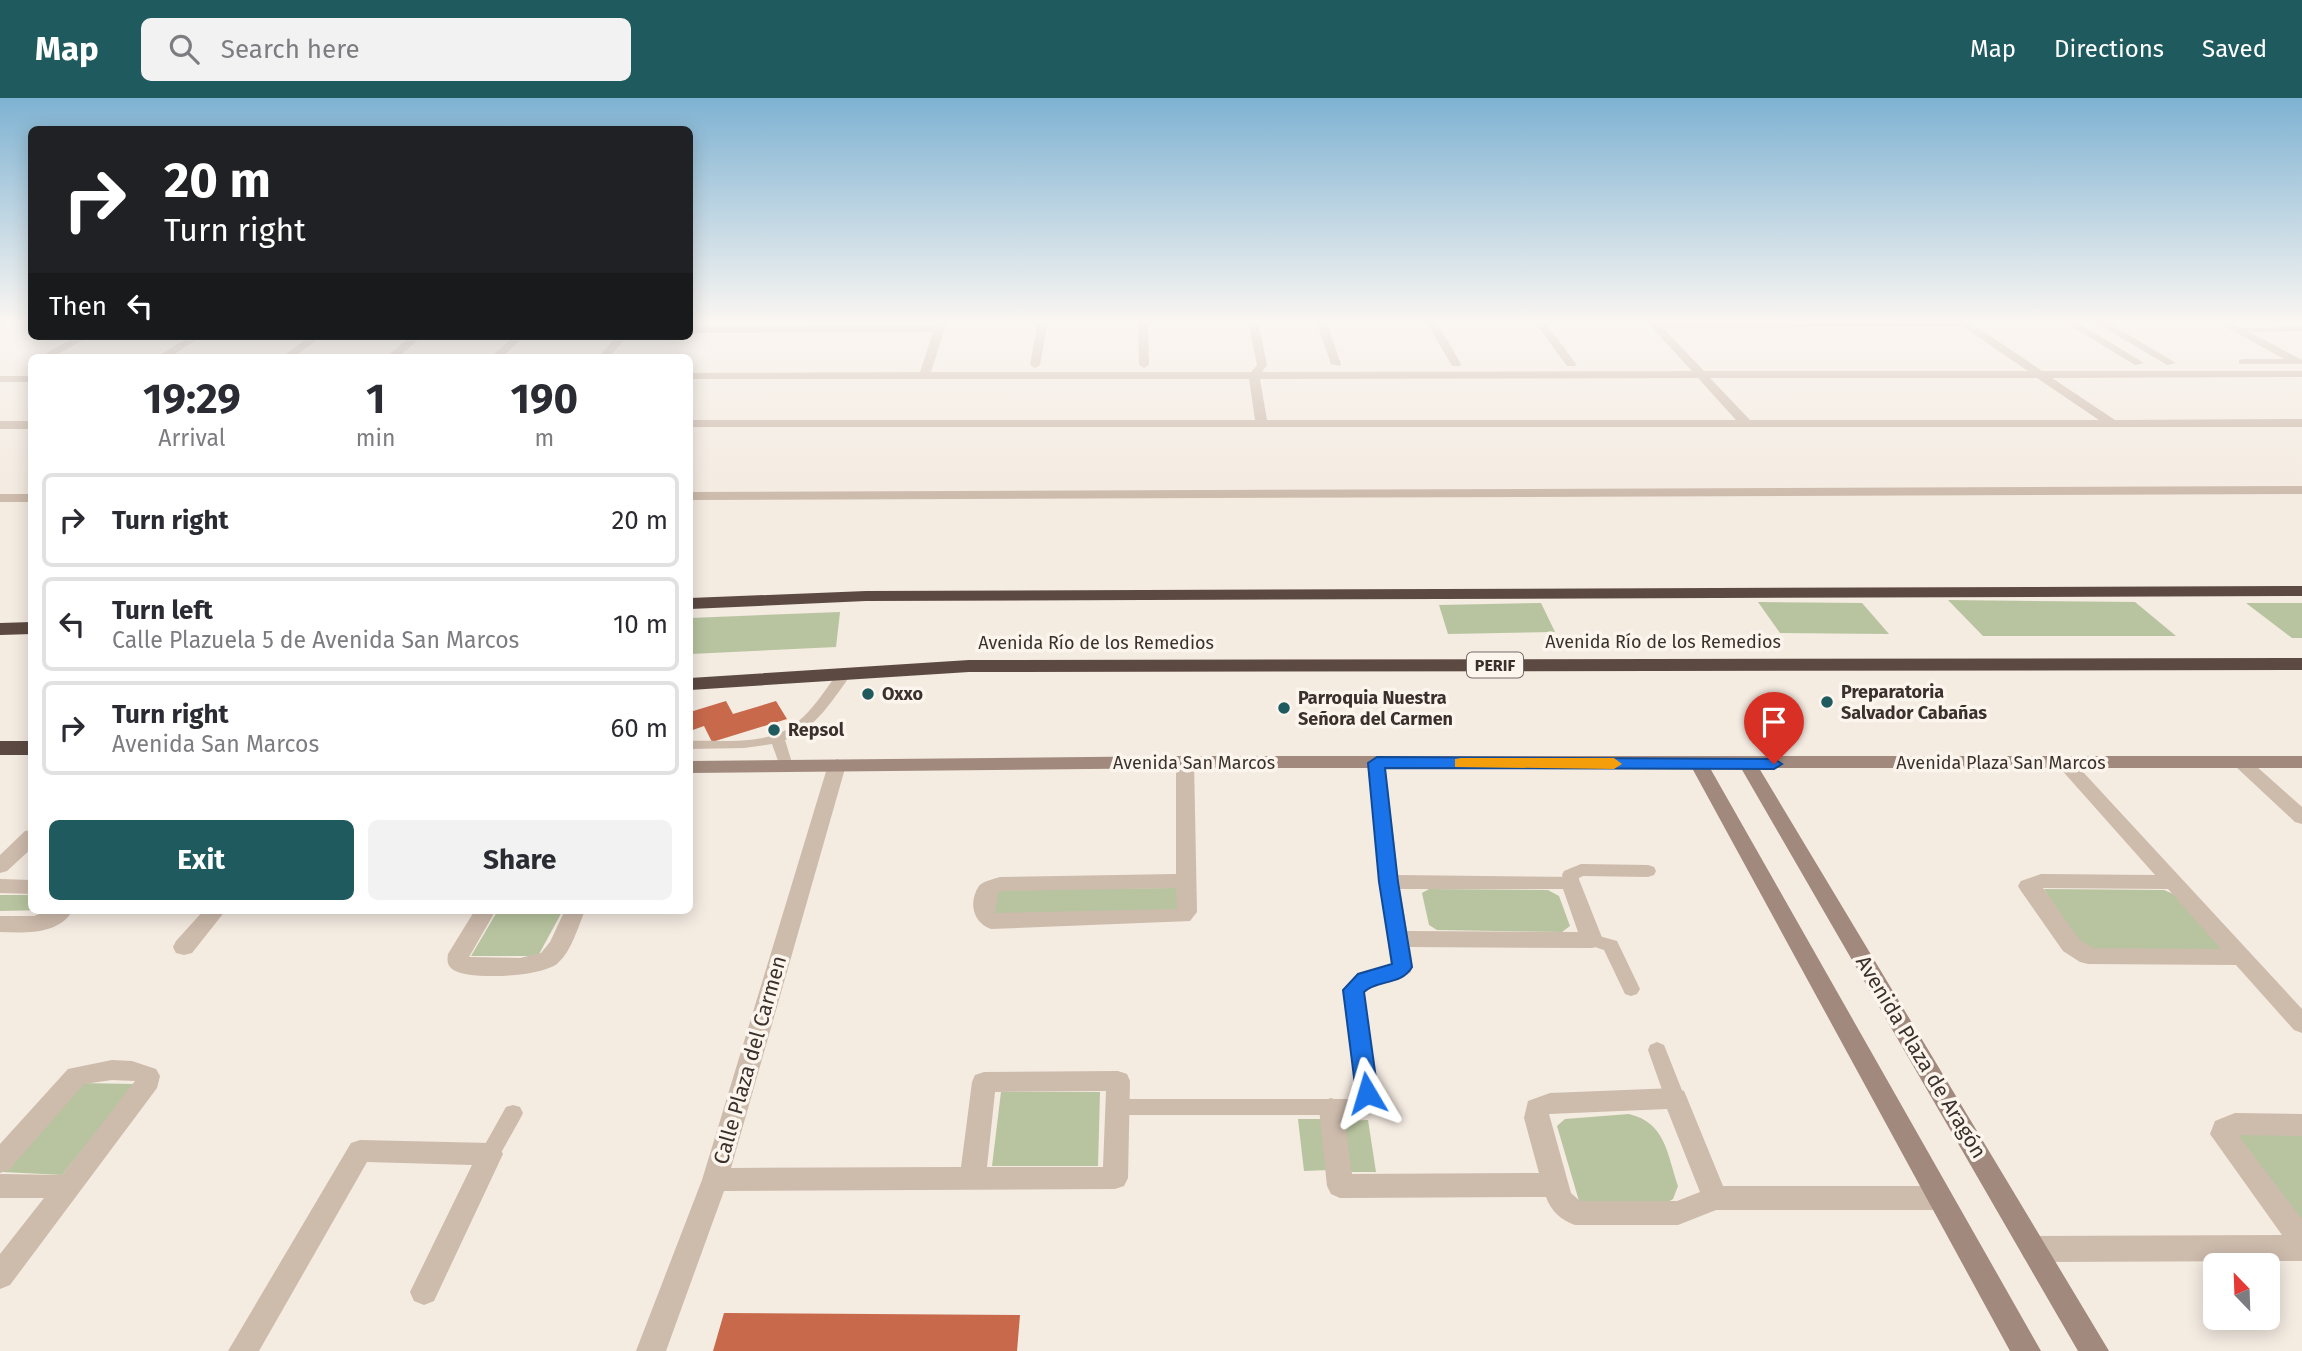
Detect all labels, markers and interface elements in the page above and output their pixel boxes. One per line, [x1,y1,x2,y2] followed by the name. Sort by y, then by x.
[141,18,631,81] search box
[35,29,99,69] text: Map
[165,30,203,68] icon: search
[221,34,360,65] text: Search here
[1970,35,2016,63] text: Map
[2054,35,2164,63] text: Directions
[2202,35,2267,63] text: Saved
[164,151,271,210] text: 20 m
[49,154,140,245] icon: right
[164,211,306,249] text: Turn right
[121,287,159,325] icon: left
[49,291,107,322] text: Then
[143,374,241,424] text: 19:29
[366,374,385,424] text: 1
[510,374,578,424] text: 190
[158,424,226,452] text: Arrival
[356,424,396,452] text: min
[534,424,554,452] text: m
[53,501,91,539] icon: right
[112,505,229,536] text: Turn right
[611,505,668,536] text: 20 m
[112,595,213,626] text: Turn left
[53,605,91,643] icon: left
[613,609,668,640] text: 10 m
[112,626,519,654] text: Calle Plazuela 5 de Avenida San Marcos
[1545,631,1781,653] street label: Avenida Río de los Remedios
[978,632,1214,654] street label: Avenida Río de los Remedios
[1467,652,1523,678] road number: PERIF
[1841,681,1987,724] place label: Preparatoria Salvador Cabañas
[882,683,923,705] place label: Oxxo
[860,686,876,702] marker: Oxxo
[1298,687,1453,730] place label: Parroquia Nuestra Señora del Carmen
[1744,692,1804,764] pin
[1819,694,1835,710] marker: Preparatoria Salvador Cabañas
[112,699,229,730] text: Turn right
[1276,700,1292,716] marker: Parroquia Nuestra Señora del Carmen
[1755,703,1793,741] icon: arrive
[53,709,91,747] icon: right
[610,713,668,744] text: 60 m
[788,719,845,741] place label: Repsol
[766,722,782,738] marker: Repsol
[112,730,319,758] text: Avenida San Marcos
[1113,752,1275,774] street label: Avenida San Marcos
[1896,752,2106,774] street label: Avenida Plaza San Marcos
[49,820,354,900] button: Exit
[368,820,672,900] button: Share
[1850,951,1992,1163] street label: Avenida Plaza de Aragón
[708,953,792,1167] street label: Calle Plaza del Carmen
[1330,1056,1404,1130] position arrow
[2203,1253,2280,1330] north arrow
[2203,1253,2280,1330] map controls

